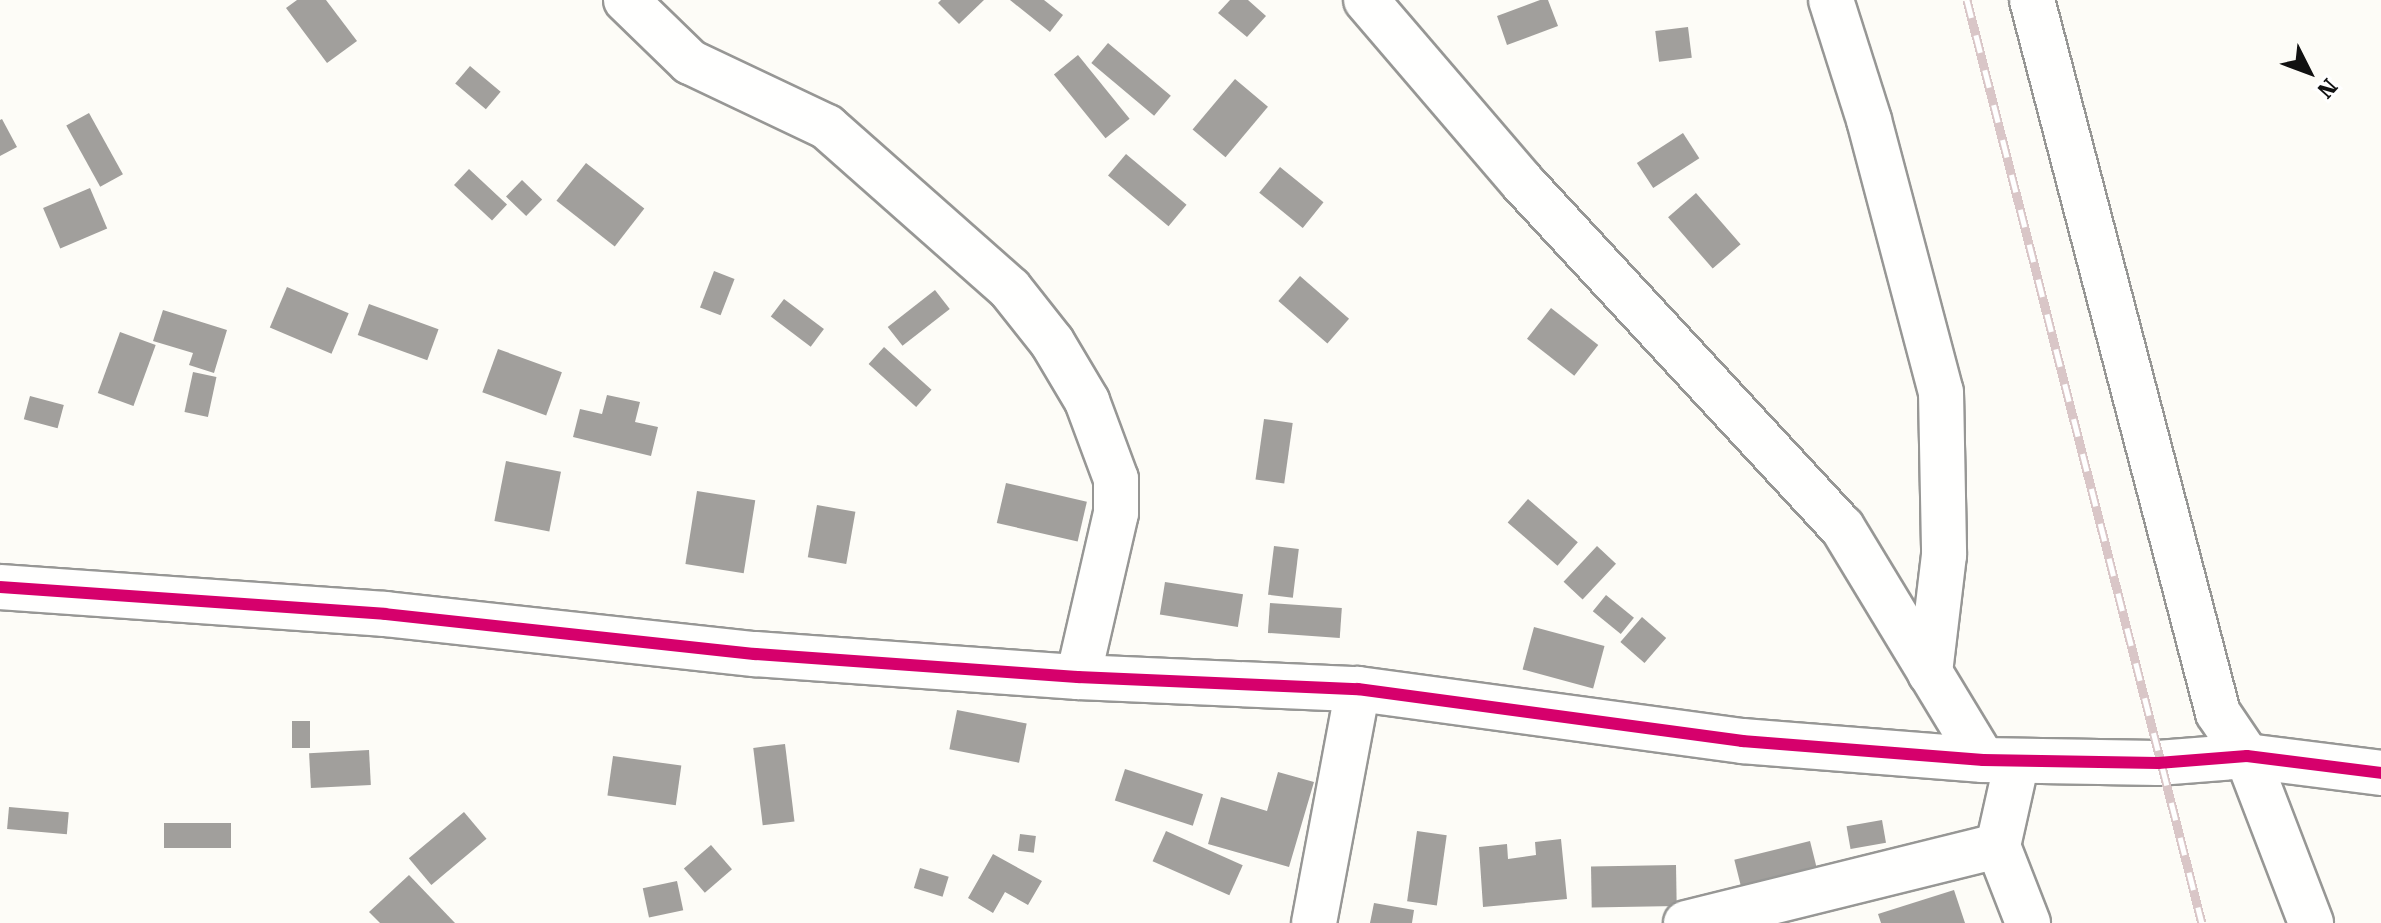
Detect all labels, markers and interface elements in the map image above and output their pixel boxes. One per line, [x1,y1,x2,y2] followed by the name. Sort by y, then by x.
[2269,32,2349,112] north arrow
[2312,74,2342,103] text: N

